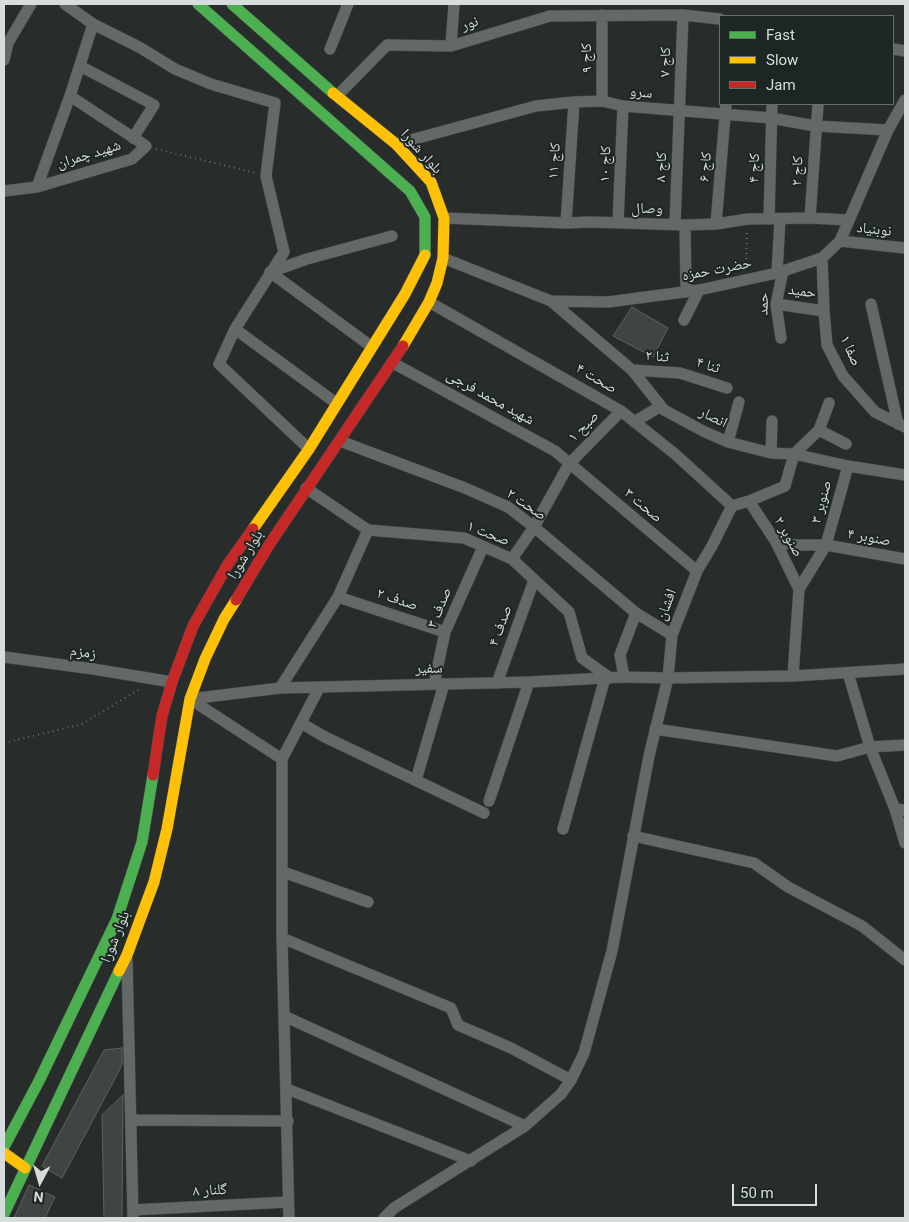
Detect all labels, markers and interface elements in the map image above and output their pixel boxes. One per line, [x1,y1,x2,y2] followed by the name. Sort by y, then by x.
[459,13,481,35] street label: نور
[719,15,894,105] legend
[766,26,795,44] text: Fast
[578,43,596,73] street label: کاج ۹
[656,47,676,77] street label: کاج ۷
[766,51,798,69] text: Slow
[766,76,796,94] text: Jam
[629,83,653,103] street label: سرو
[396,126,446,178] street label: بلوار شورا
[55,137,123,173] street label: شهید چمران
[545,142,565,180] street label: کاج ۱۱
[596,145,616,183] street label: کاج ۱۰
[696,151,716,183] street label: کاج ۶
[652,152,672,182] street label: کاج ۸
[746,153,764,183] street label: کاج ۴
[788,156,808,186] street label: کاج ۲
[631,200,663,218] street label: وصال
[856,219,892,241] street label: نوبنیاد
[681,254,753,286] street label: حضرت حمزه
[787,281,817,303] street label: حمید
[755,292,773,316] street label: حمد
[835,333,865,369] street label: صفا ۱
[645,347,669,367] street label: ثنا ۲
[694,354,722,378] street label: ثنا ۴
[572,360,620,398] street label: صحت ۴
[443,366,537,430] street label: شهید محمد فرجی
[696,404,730,432] street label: انصار
[565,408,603,446] street label: صبح ۱
[808,479,836,525] street label: صنوبر ۳
[503,485,549,525] street label: صحت ۲
[620,485,666,527] street label: صحت ۳
[769,514,807,560] street label: صنوبر ۲
[464,518,512,550] street label: صحت ۱
[846,525,892,551] street label: صنوبر ۴
[224,527,268,583] street label: بلوار شورا
[374,585,420,615] street label: صدف ۲
[424,585,456,631] street label: صدف ۳
[653,587,681,623] street label: افشان
[485,603,517,649] street label: صدف ۴
[69,642,97,664] street label: زمزم
[415,660,443,678] street label: سفیر
[98,909,134,965] street label: بلوار شورا
[15,1157,65,1207] north arrow
[734,1174,819,1206] scale bar
[192,1181,228,1201] street label: گلنار ۸
[740,1184,774,1202] text: 50 m
[33,1188,44,1205] text: N

